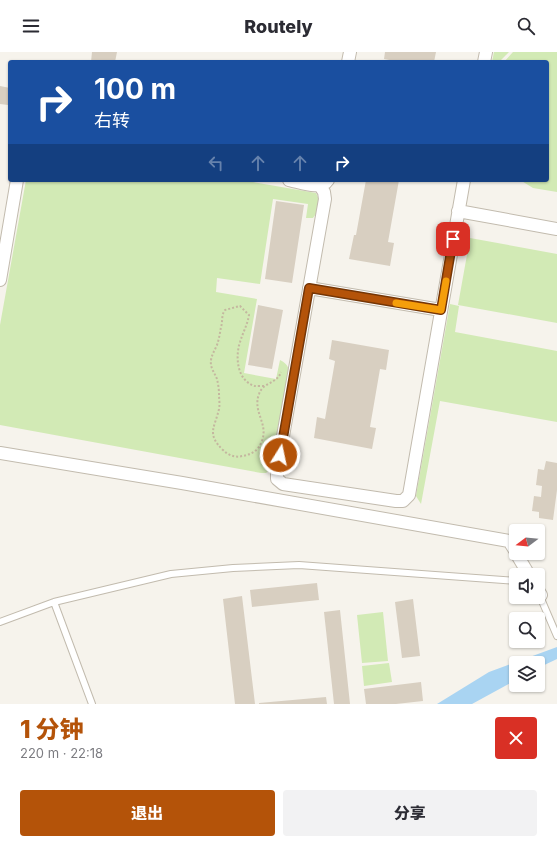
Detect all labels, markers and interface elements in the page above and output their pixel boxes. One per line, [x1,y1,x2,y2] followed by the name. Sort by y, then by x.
[20,15,42,37] icon: menu
[515,15,537,37] icon: search
[244,16,313,37] text: Routely
[94,72,176,106] text: 100 m
[28,76,80,128] icon: right
[94,110,130,131] text: 右转
[205,152,227,174] icon: left
[247,152,269,174] icon: ahead
[289,152,311,174] icon: ahead
[331,152,353,174] icon: right
[436,222,470,256] pin
[442,228,464,250] icon: arrive
[259,434,301,476] position arrow
[509,524,545,560] north arrow
[509,524,545,692] map controls
[509,568,545,604] button: sound
[509,612,545,648] button: search
[509,656,545,692] button: layers
[20,715,84,744] text: 1 分钟
[495,717,537,759] button: close
[20,745,103,761] text: 220 m · 22:18
[20,790,275,836] button: 退出
[283,790,537,836] button: 分享

